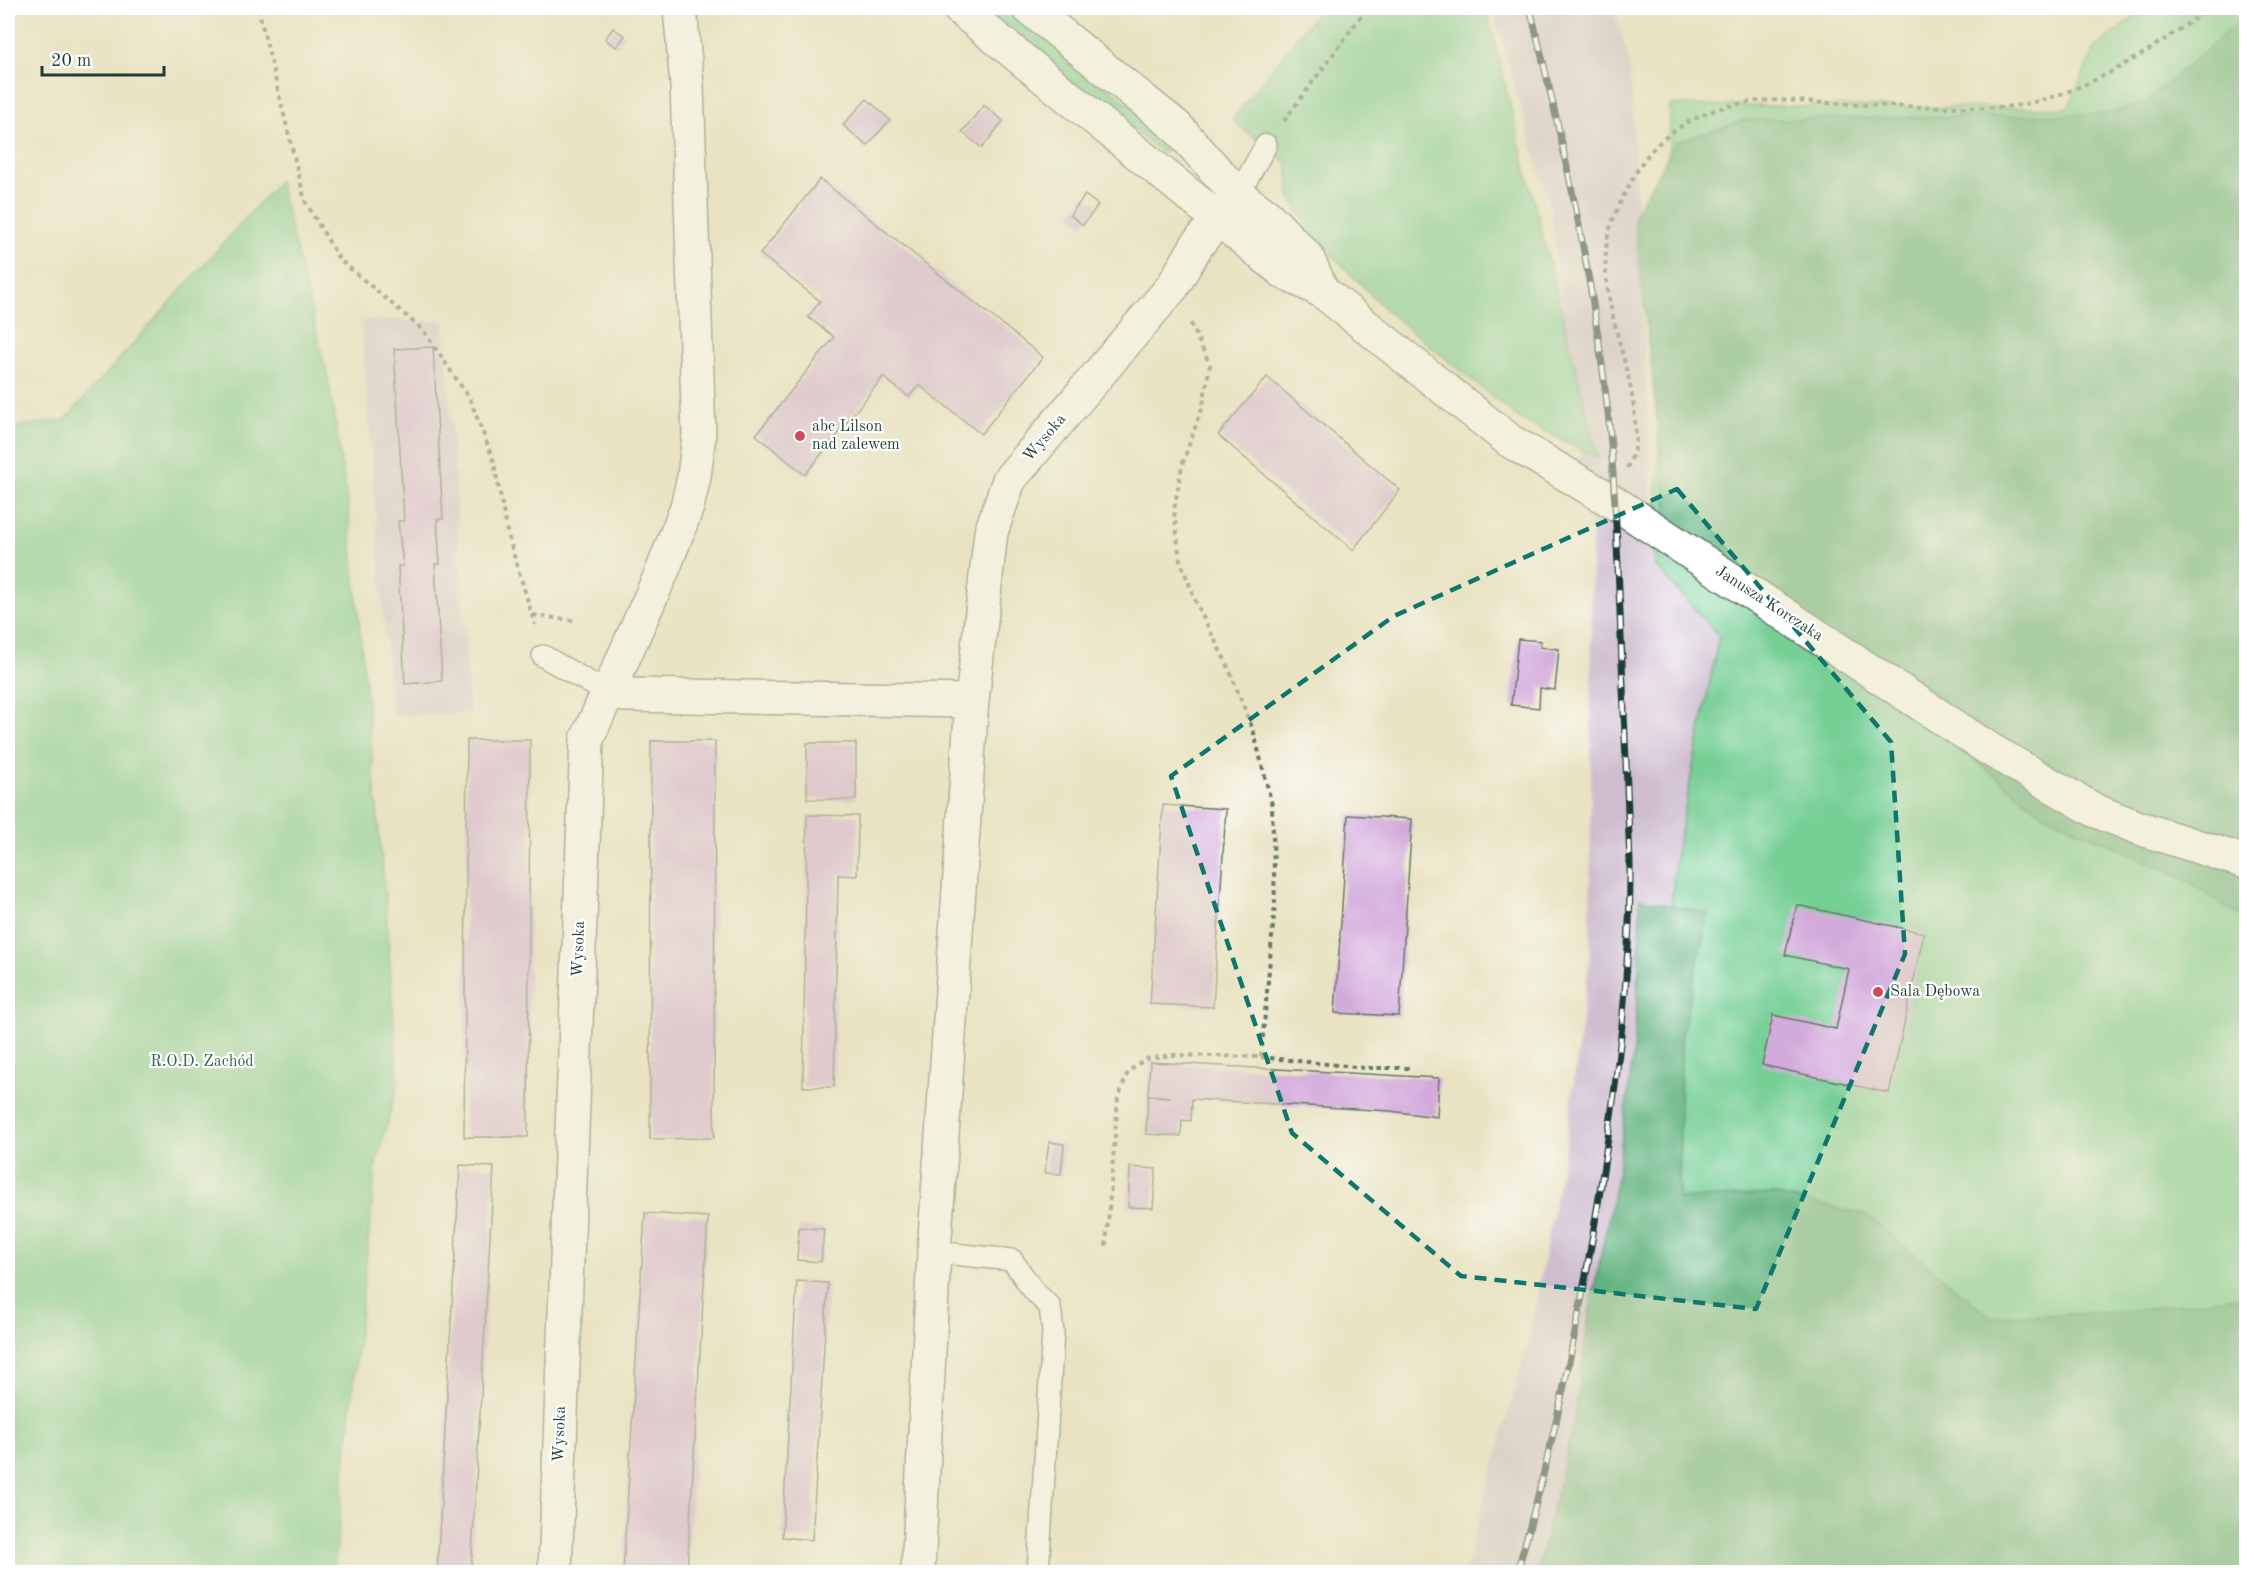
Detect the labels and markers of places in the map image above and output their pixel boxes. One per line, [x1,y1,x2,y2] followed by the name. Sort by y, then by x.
[812,419,900,453] place label: abc Lilson nad zalewem
[793,429,807,443] marker: abc Lilson nad zalewem
[1890,984,1980,1000] place label: Sala Dębowa
[1871,985,1885,999] marker: Sala Dębowa

